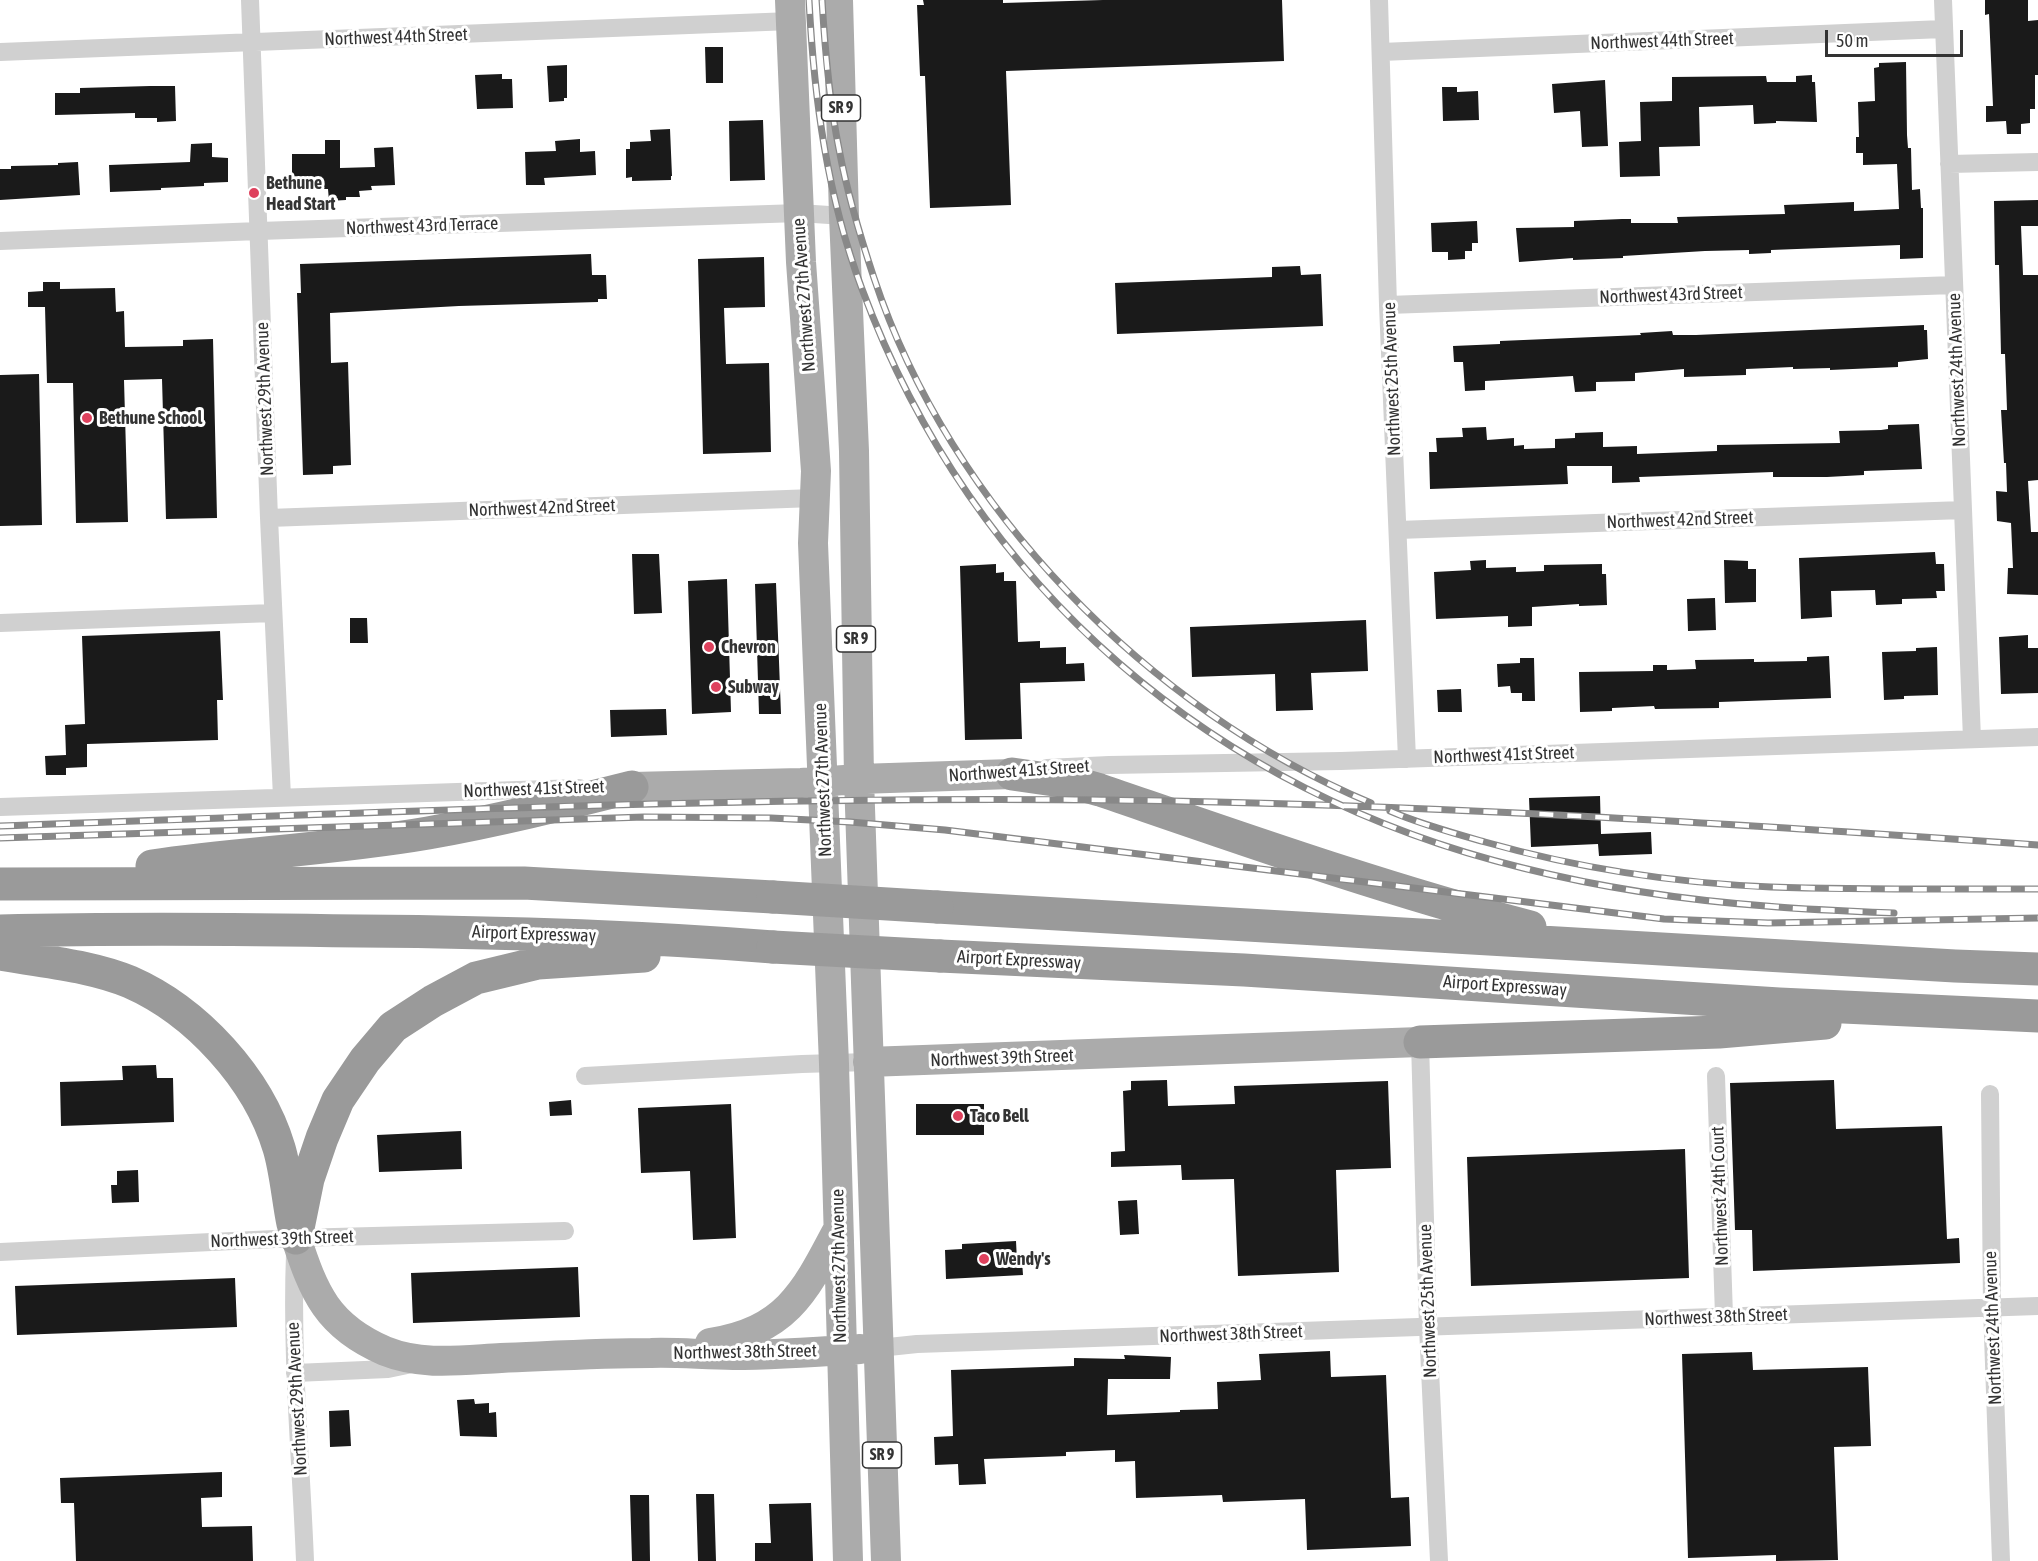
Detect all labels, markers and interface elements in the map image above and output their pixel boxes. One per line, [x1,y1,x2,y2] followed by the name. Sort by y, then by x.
[1828,18,1966,56] scale bar
[324,24,468,50] street label: Northwest 44th Street
[1590,28,1734,54] street label: Northwest 44th Street
[1836,30,1868,51] text: 50 m
[822,95,860,121] road number: SR 9
[266,172,335,214] place label: Bethune Head Start
[247,186,261,200] marker: Bethune Head Start
[345,213,499,239] street label: Northwest 43rd Terrace
[788,217,820,373] street label: Northwest 27th Avenue
[1599,282,1743,308] street label: Northwest 43rd Street
[1944,293,1970,447] street label: Northwest 24th Avenue
[1379,302,1405,456] street label: Northwest 25th Avenue
[252,322,278,476] street label: Northwest 29th Avenue
[99,407,202,429] place label: Bethune School
[80,411,94,425] marker: Bethune School
[468,495,616,521] street label: Northwest 42nd Street
[1606,507,1754,533] street label: Northwest 42nd Street
[836,626,876,652] road number: SR 9
[721,636,776,658] place label: Chevron
[702,640,716,654] marker: Chevron
[728,676,779,698] place label: Subway
[709,680,723,694] marker: Subway
[810,703,836,857] street label: Northwest 27th Avenue
[1433,742,1575,768] street label: Northwest 41st Street
[948,755,1090,787] street label: Northwest 41st Street
[463,776,605,802] street label: Northwest 41st Street
[472,921,596,947] street label: Airport Expressway
[956,946,1082,974] street label: Airport Expressway
[1442,971,1568,1001] street label: Airport Expressway
[930,1045,1074,1071] street label: Northwest 39th Street
[970,1105,1029,1127] place label: Taco Bell
[951,1109,965,1123] marker: Taco Bell
[1707,1126,1733,1266] street label: Northwest 24th Court
[827,1189,851,1343] street label: Northwest 27th Avenue
[1415,1224,1441,1378] street label: Northwest 25th Avenue
[210,1226,354,1252] street label: Northwest 39th Street
[996,1248,1051,1270] place label: Wendy's
[1980,1251,2006,1405] street label: Northwest 24th Avenue
[977,1252,991,1266] marker: Wendy's
[1644,1304,1788,1330] street label: Northwest 38th Street
[1159,1321,1303,1347] street label: Northwest 38th Street
[282,1322,312,1476] street label: Northwest 29th Avenue
[673,1340,817,1364] street label: Northwest 38th Street
[862,1442,902,1468] road number: SR 9

